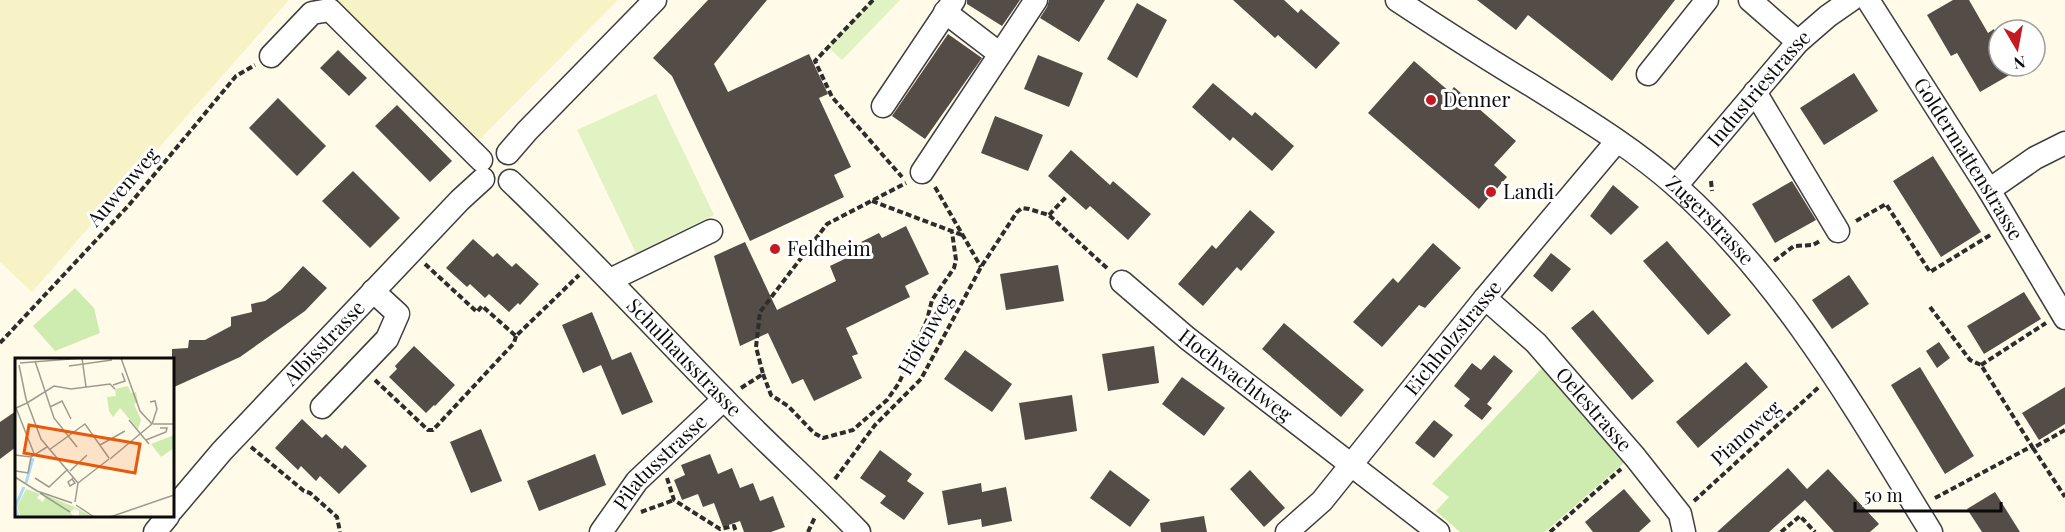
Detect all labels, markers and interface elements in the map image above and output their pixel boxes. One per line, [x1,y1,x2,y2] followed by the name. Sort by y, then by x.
[1987,18,2047,78] north arrow
[1700,23,1815,152] street label: Industriestrasse
[2012,52,2027,75] text: N
[1909,72,2031,245] street label: Goldermattenstrasse
[1443,85,1511,112] place label: Denner
[1424,93,1438,107] marker: Denner
[79,140,164,232] street label: Auwenweg
[1661,168,1761,270] street label: Zugerstrasse
[1503,177,1554,204] place label: Landi
[1484,185,1498,199] marker: Landi
[787,234,871,261] place label: Feldheim
[768,242,782,256] marker: Feldheim
[1397,274,1506,400] street label: Eichholzstrasse
[891,287,959,379] street label: Höfenweg
[622,291,749,422] street label: Schulhausstrasse
[276,294,370,391] street label: Albisstrasse
[1174,322,1299,427] street label: Hochwachtweg
[15,358,174,517] inset map
[1551,360,1639,456] street label: Oelestrasse
[1704,393,1786,471] street label: Pianoweg
[606,407,712,514] street label: Pilatusstrasse
[1855,475,2000,513] scale bar
[1864,483,1903,507] text: 50 m

